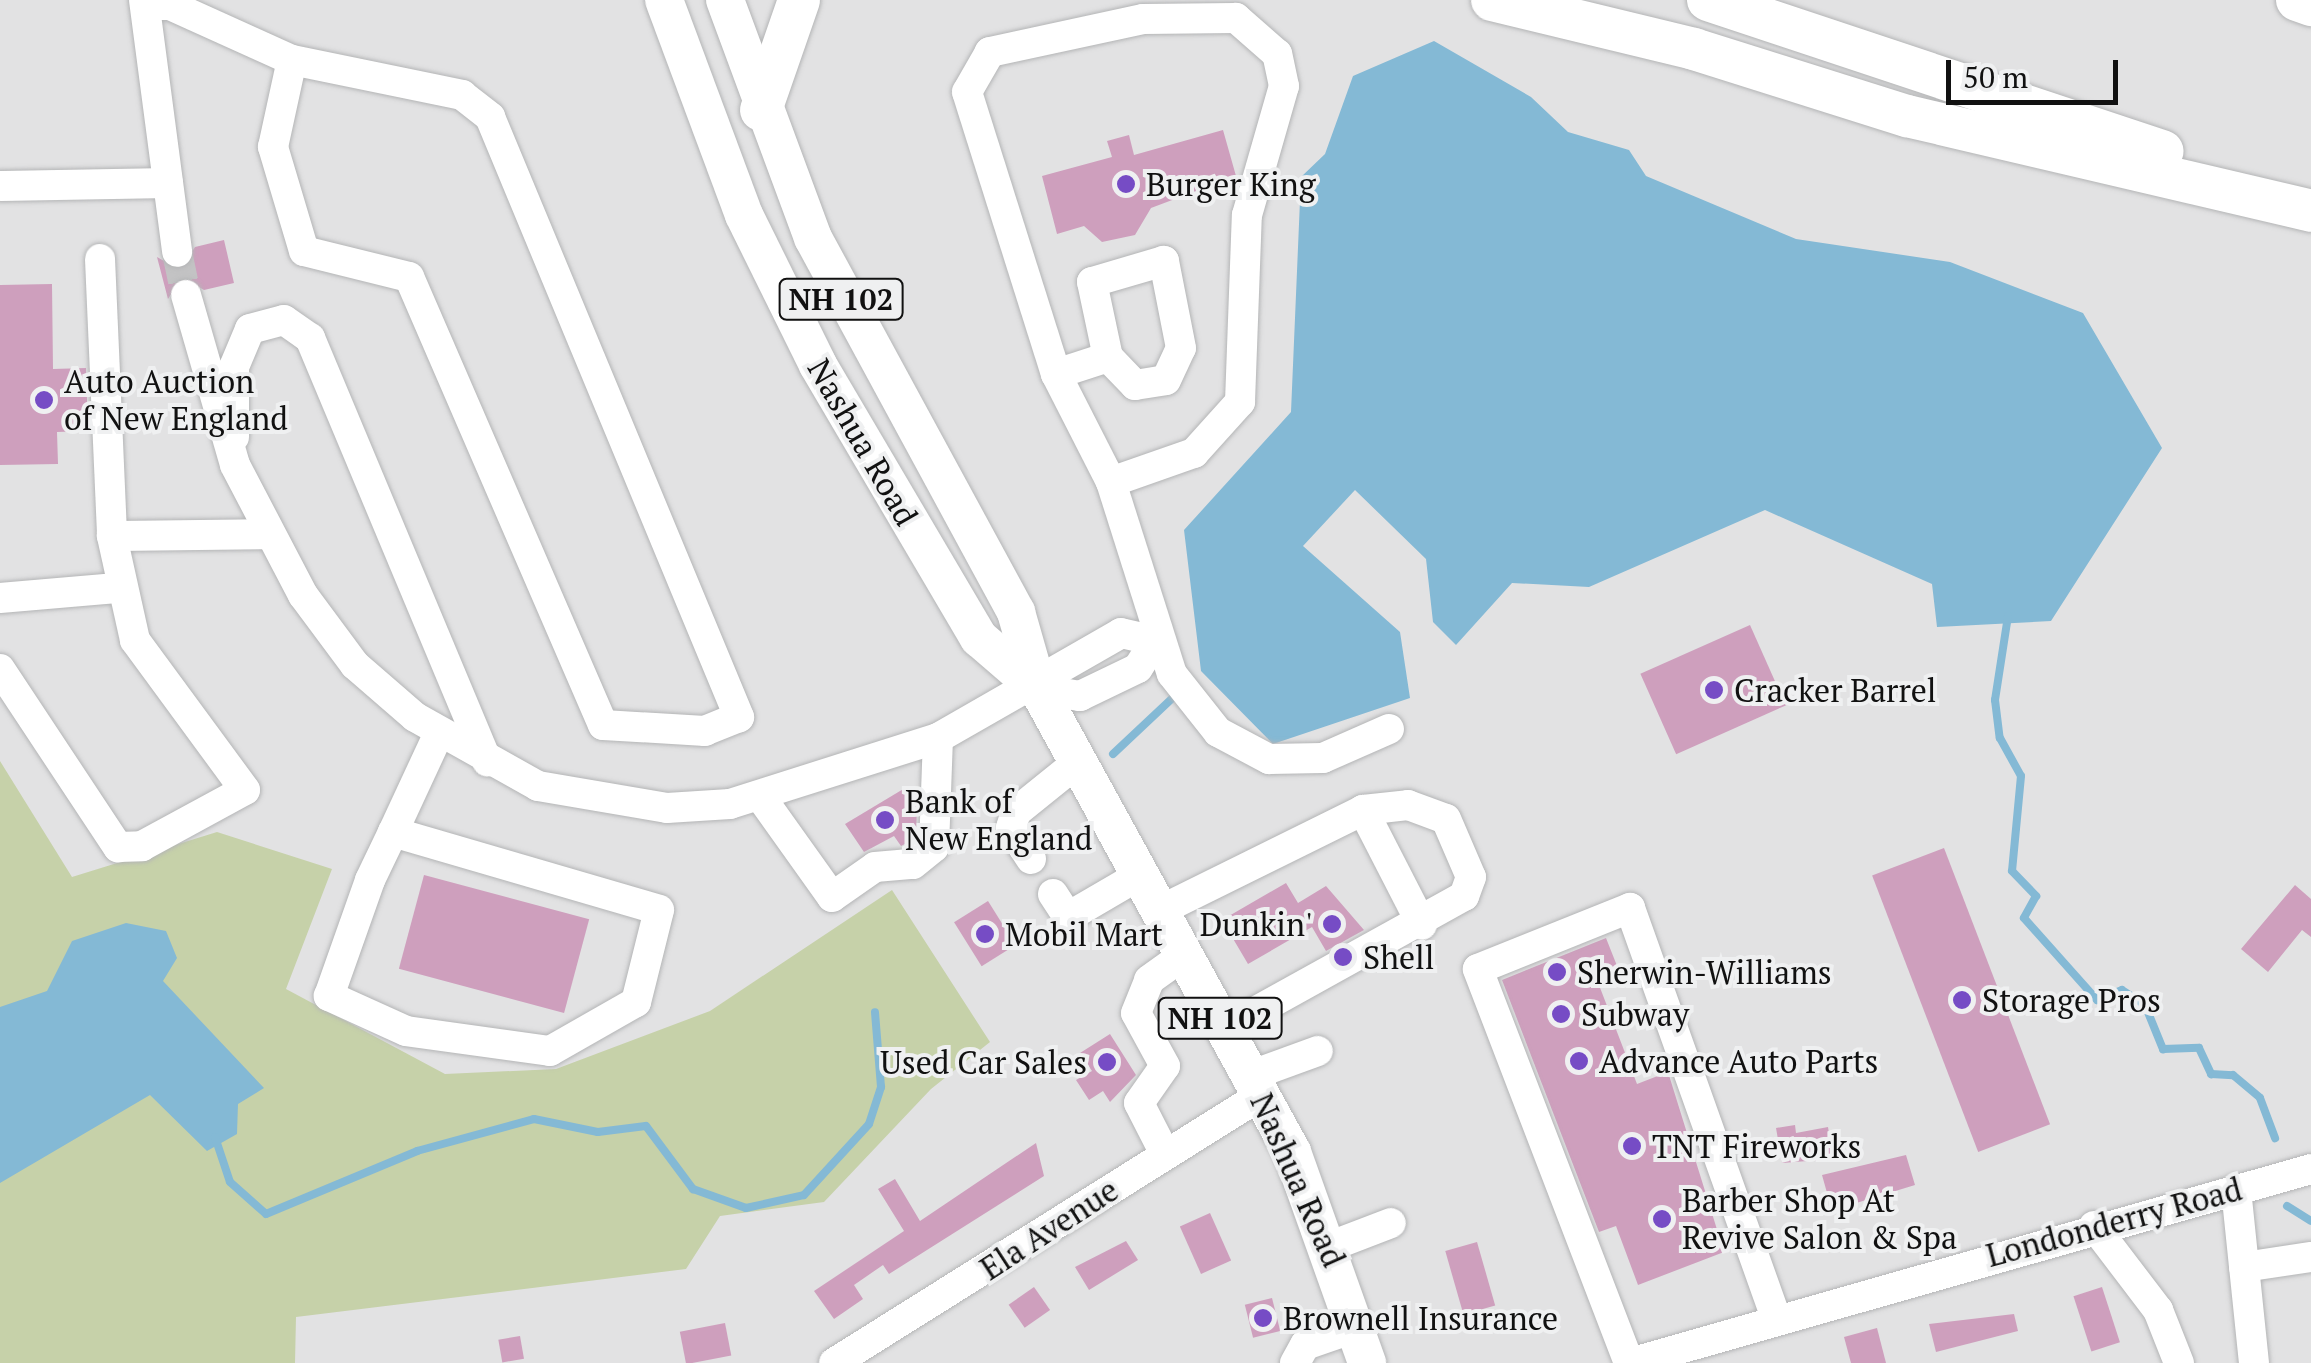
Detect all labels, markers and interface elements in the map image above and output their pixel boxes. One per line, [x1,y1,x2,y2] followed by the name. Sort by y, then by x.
[1951,40,2124,102] scale bar
[1963,57,2028,97] text: 50 m
[1146,165,1315,203] place label: Burger King
[1115,173,1137,195] marker: Burger King
[778,274,904,324] road number: NH 102
[800,352,926,532] street label: Nashua Road
[64,363,288,438] place label: Auto Auction of New England
[33,389,55,411] marker: Auto Auction of New England
[1734,671,1936,709] place label: Cracker Barrel
[1703,679,1725,701] marker: Cracker Barrel
[905,783,1093,858] place label: Bank of New England
[874,809,896,831] marker: Bank of New England
[1200,905,1312,943] place label: Dunkin'
[1321,913,1343,935] marker: Dunkin'
[1005,915,1163,953] place label: Mobil Mart
[974,923,996,945] marker: Mobil Mart
[1363,938,1434,976] place label: Shell
[1332,946,1354,968] marker: Shell
[1577,953,1832,991] place label: Sherwin-Williams
[1546,961,1568,983] marker: Sherwin-Williams
[1982,981,2161,1019] place label: Storage Pros
[1951,989,1973,1011] marker: Storage Pros
[1158,993,1282,1043] road number: NH 102
[1581,995,1689,1033] place label: Subway
[1550,1003,1572,1025] marker: Subway
[1599,1042,1879,1080] place label: Advance Auto Parts
[880,1043,1087,1081] place label: Used Car Sales
[1568,1050,1590,1072] marker: Advance Auto Parts
[1096,1051,1118,1073] marker: Used Car Sales
[1243,1087,1353,1273] street label: Nashua Road
[1652,1127,1861,1165] place label: TNT Fireworks
[1621,1135,1643,1157] marker: TNT Fireworks
[1982,1169,2246,1275] street label: Londonderry Road
[973,1170,1125,1288] street label: Ela Avenue
[1682,1182,1957,1257] place label: Barber Shop At Revive Salon & Spa
[1651,1208,1673,1230] marker: Barber Shop At Revive Salon & Spa
[1283,1299,1558,1337] place label: Brownell Insurance
[1252,1307,1274,1329] marker: Brownell Insurance

